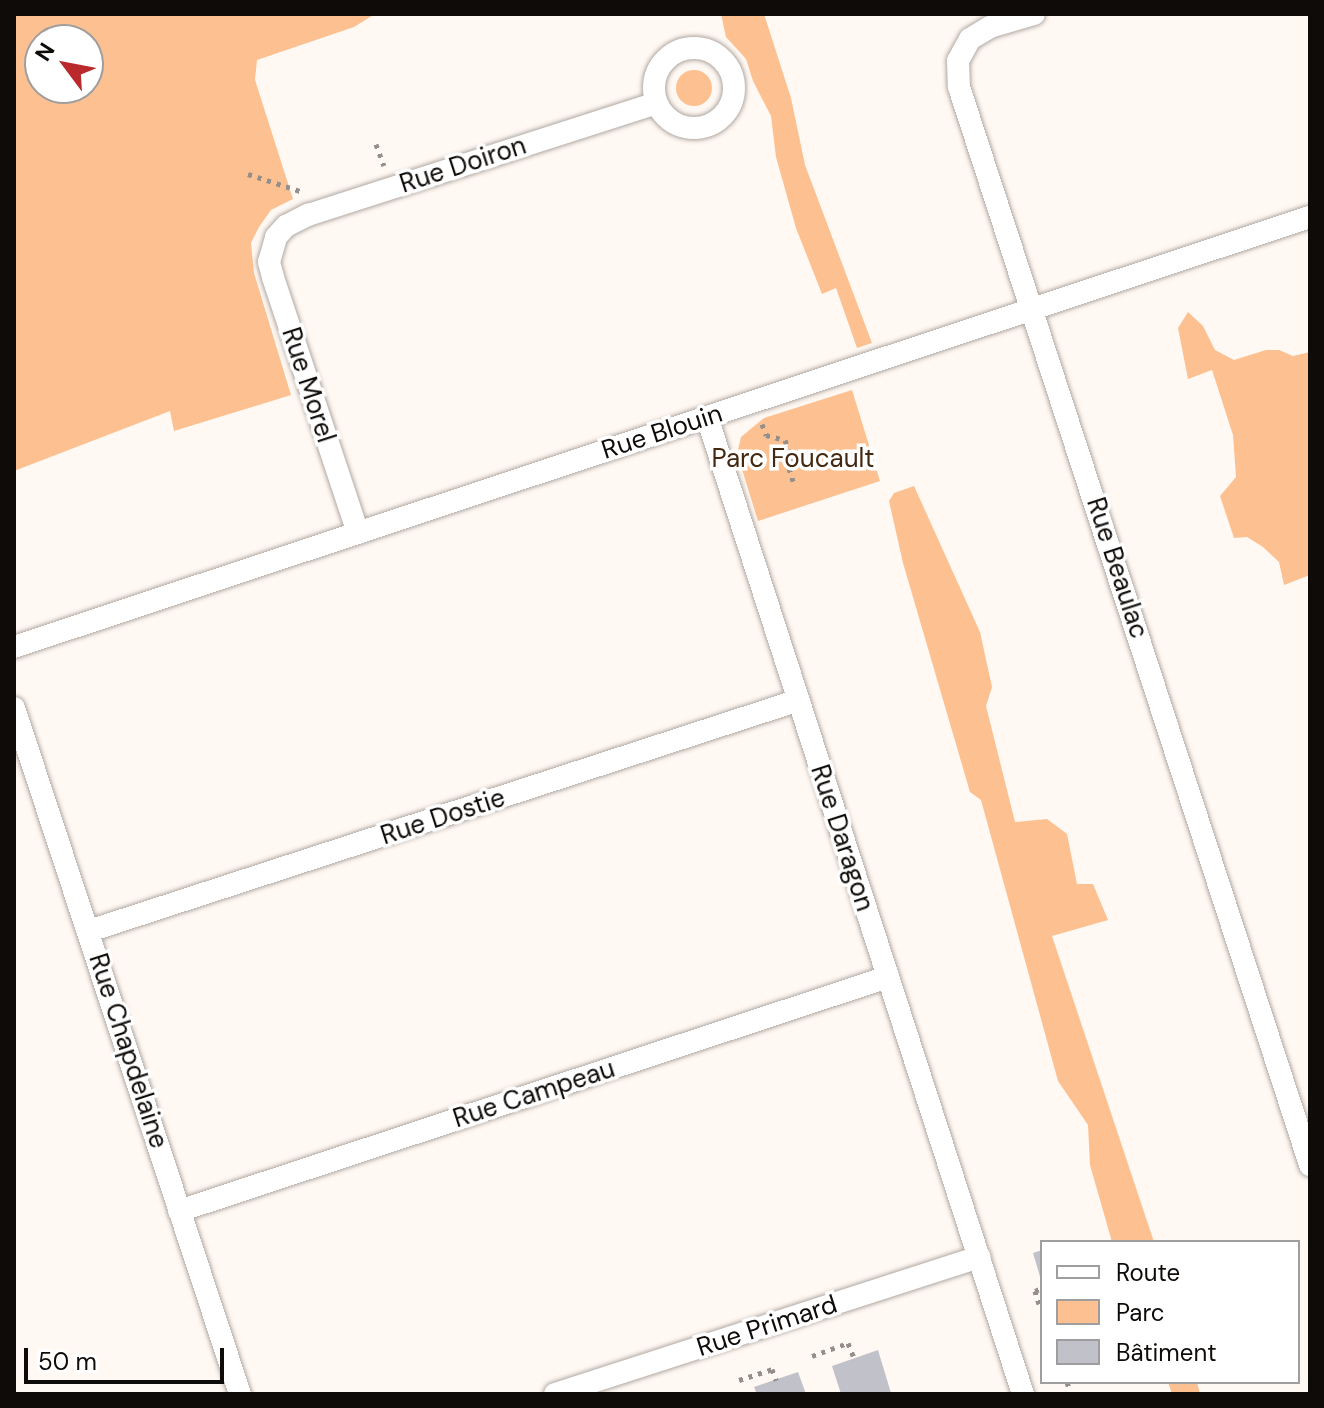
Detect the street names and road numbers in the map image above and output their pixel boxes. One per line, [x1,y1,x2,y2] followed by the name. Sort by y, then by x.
[396,130,530,200] street label: Rue Doiron
[275,324,341,446] street label: Rue Morel
[598,398,726,466] street label: Rue Blouin
[1080,494,1154,642] street label: Rue Beaulac
[804,761,880,915] street label: Rue Daragon
[377,782,509,852] street label: Rue Dostie
[82,950,174,1152] street label: Rue Chapdelaine
[449,1053,619,1135] street label: Rue Campeau
[693,1289,841,1363] street label: Rue Primard

